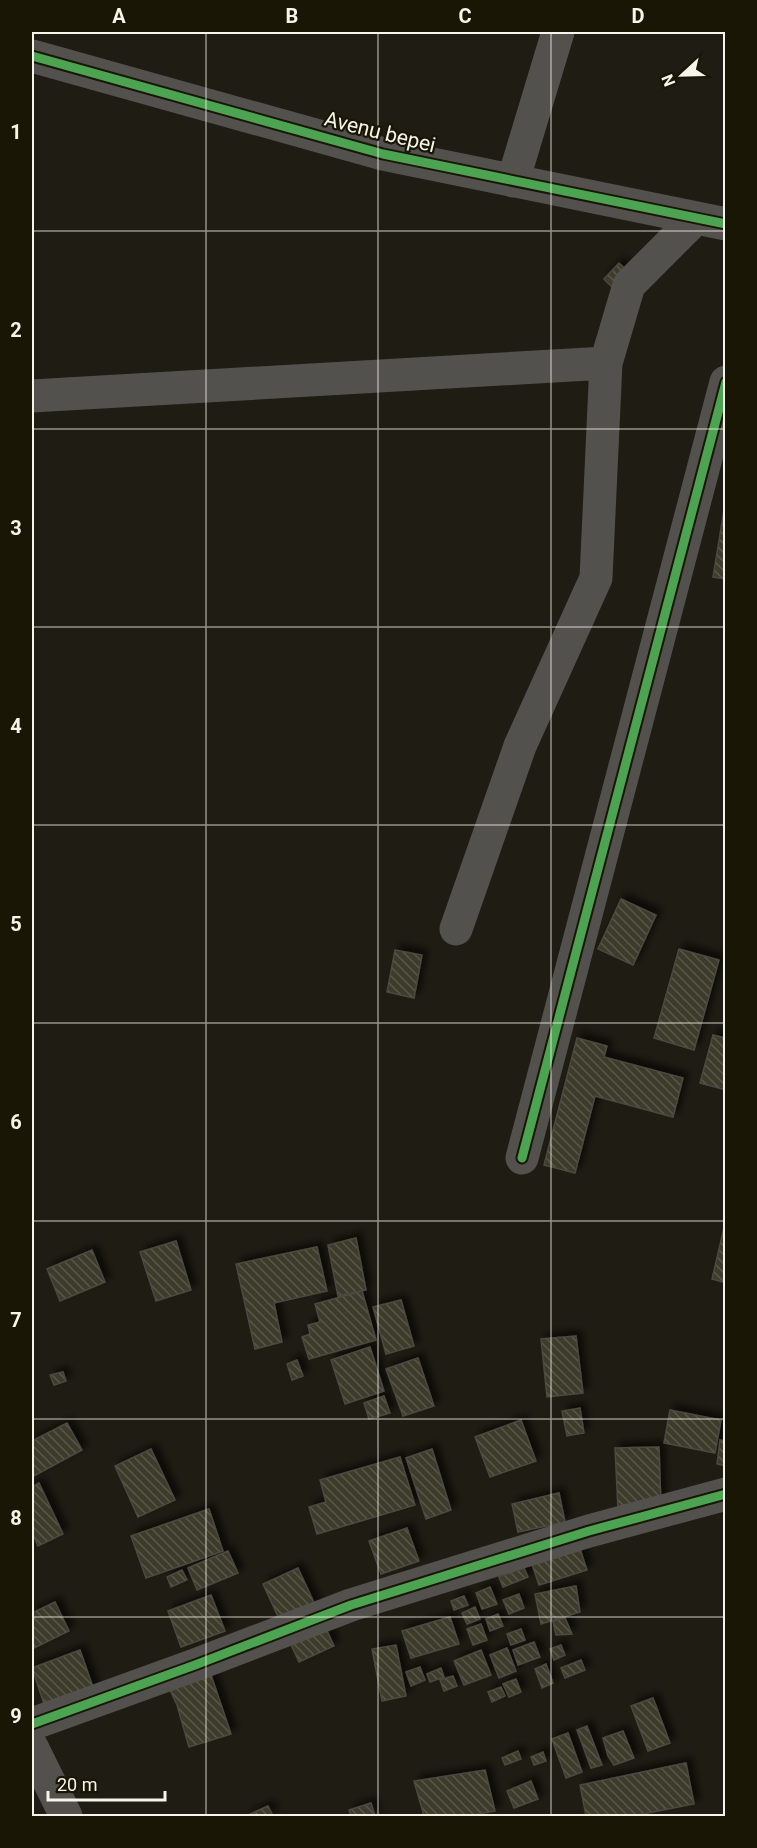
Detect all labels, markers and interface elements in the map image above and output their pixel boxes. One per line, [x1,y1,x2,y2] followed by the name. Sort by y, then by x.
[112,4,126,28] text: A
[286,4,298,28] text: B
[458,4,472,28] text: C
[632,4,645,28] text: D
[652,45,712,105] north arrow
[658,72,679,89] text: N
[322,107,438,157] street label: Avenu bepei
[10,120,22,144] text: 1
[10,318,22,342] text: 2
[10,516,22,540] text: 3
[10,714,22,738] text: 4
[10,912,22,936] text: 5
[10,1110,22,1134] text: 6
[10,1308,22,1332] text: 7
[10,1506,22,1530] text: 8
[10,1704,22,1728] text: 9
[48,1764,165,1802] scale bar
[57,1774,97,1795] text: 20 m

